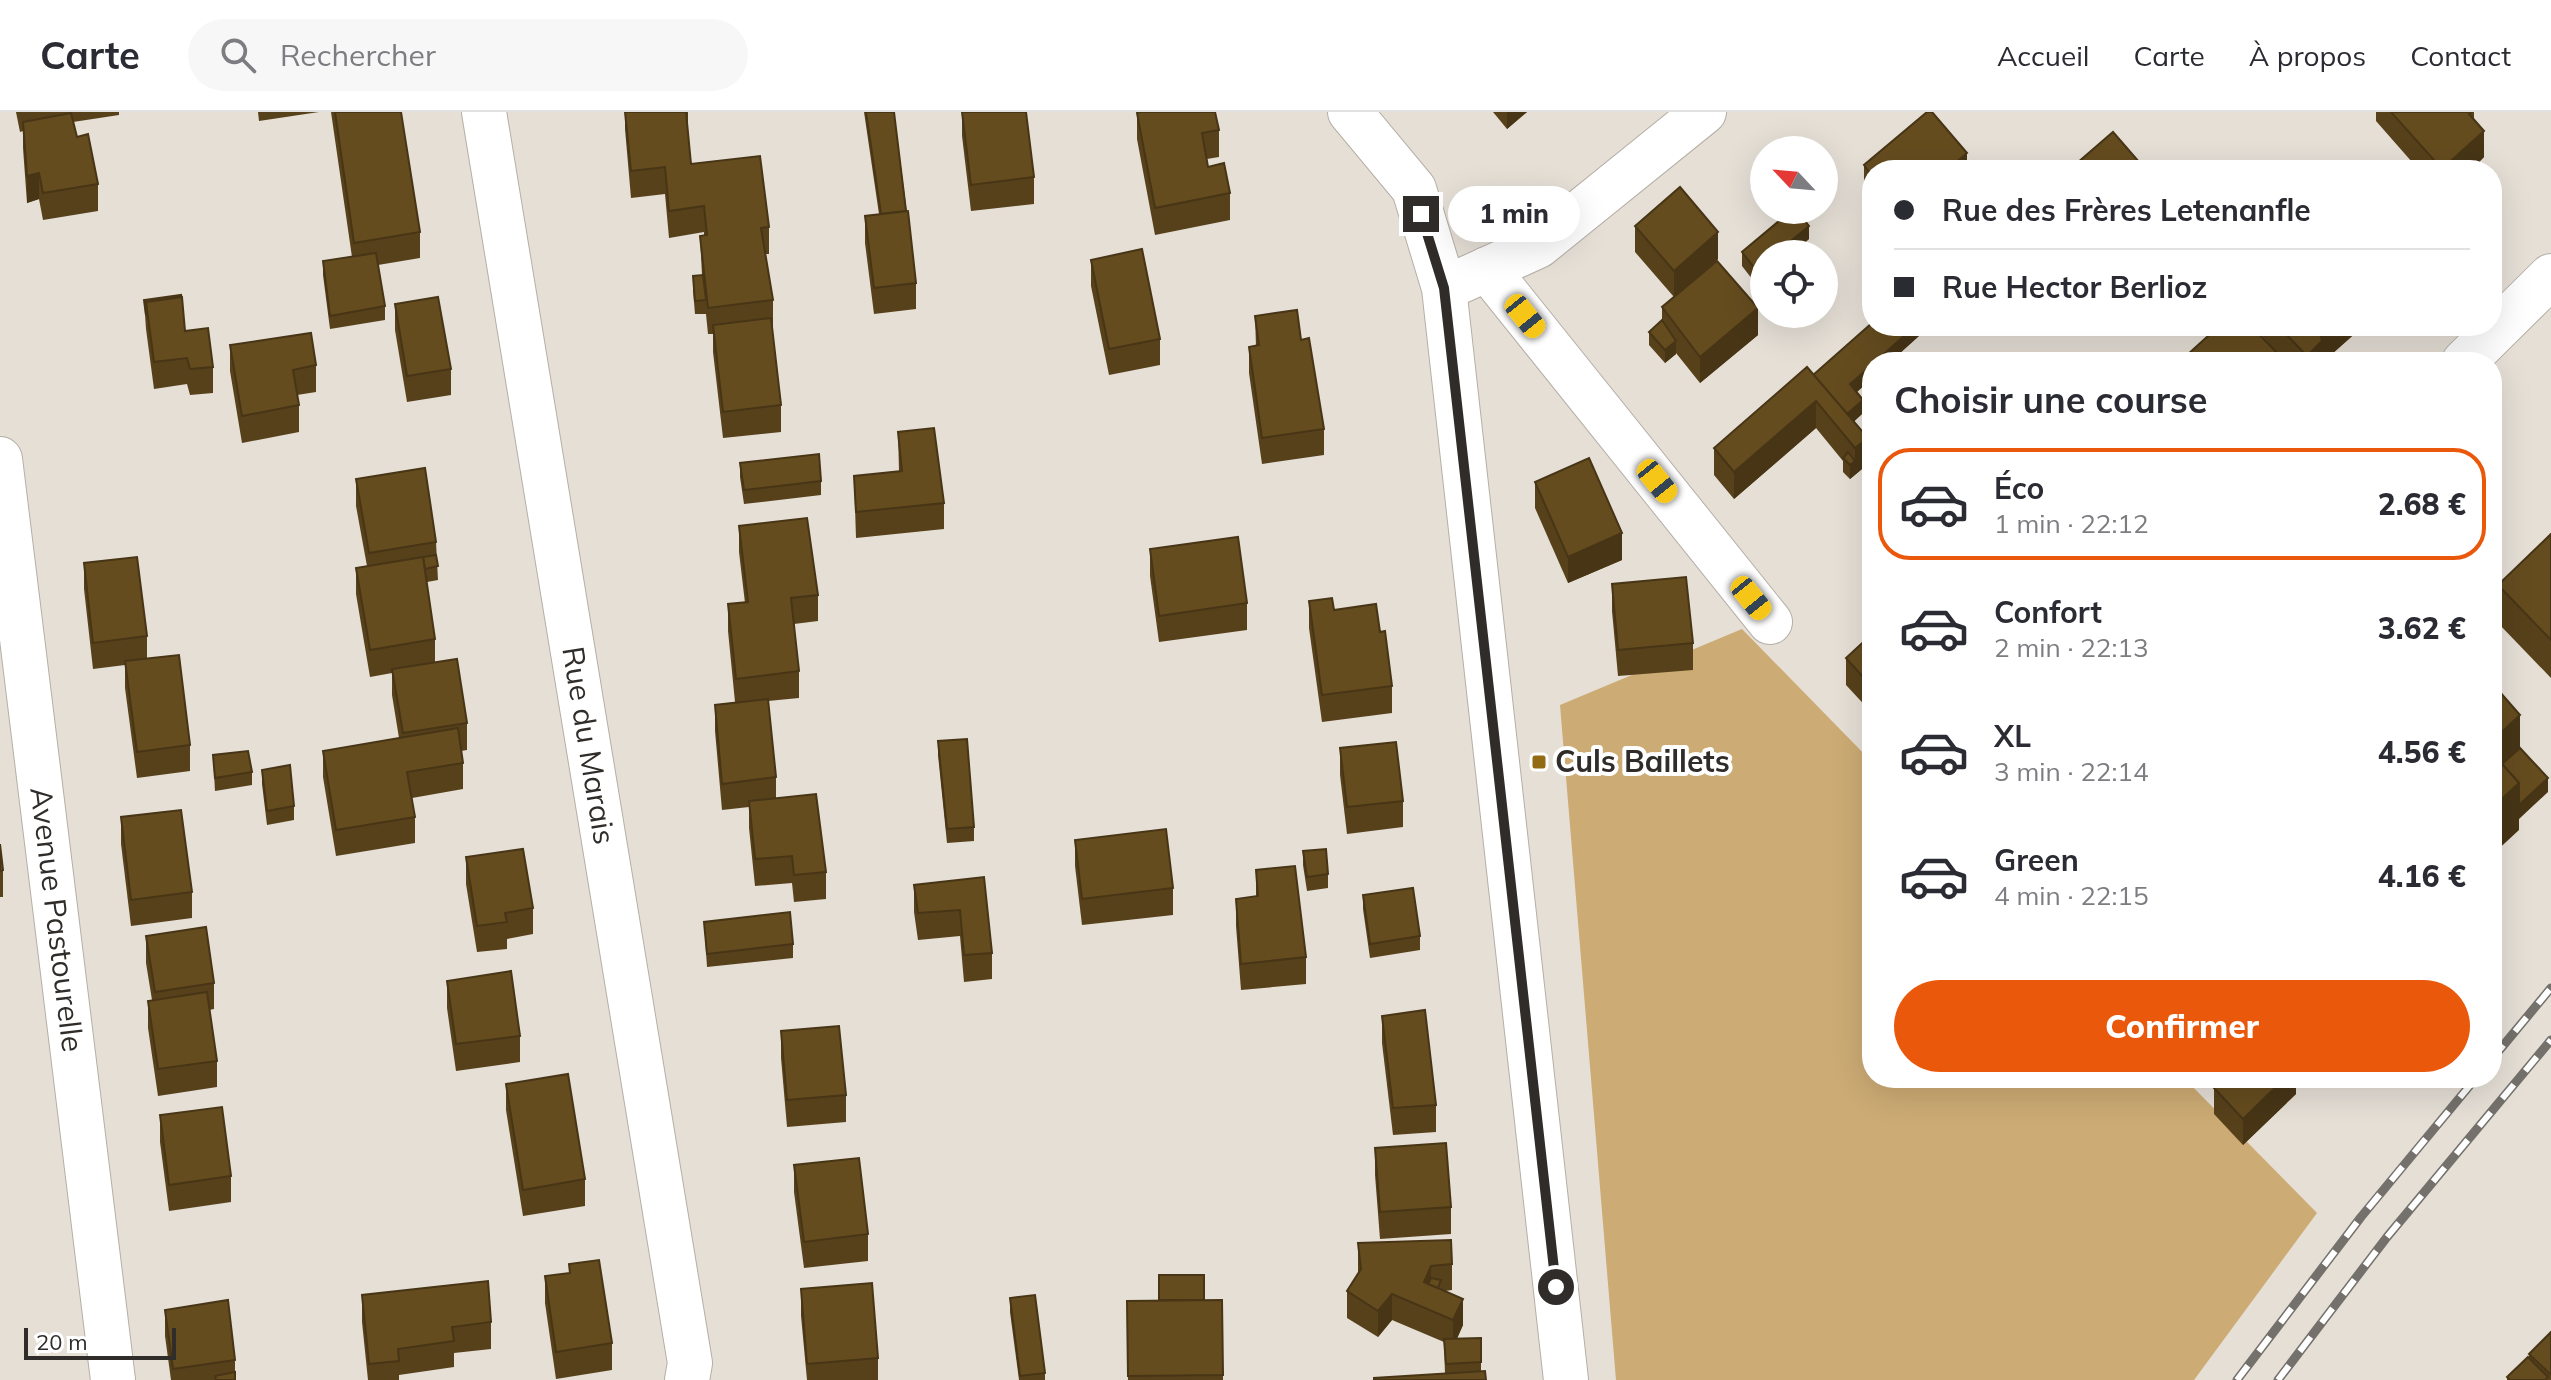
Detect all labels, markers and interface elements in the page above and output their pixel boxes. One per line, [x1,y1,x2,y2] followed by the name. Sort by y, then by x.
[188,19,748,91] search box
[40,31,140,79] text: Carte
[216,33,260,77] icon: search
[280,36,436,74] text: Rechercher
[1997,38,2090,73] text: Accueil
[2134,38,2205,73] text: Carte
[2249,38,2366,73] text: À propos
[2410,38,2511,73] text: Contact
[1750,136,1838,224] north arrow
[1750,136,1838,328] map controls
[1449,186,1581,242] callout: 1 min
[1942,191,2311,229] text: Rue des Frères Letenanfle
[1403,196,1439,232] route end
[1479,197,1549,230] text: 1 min
[1750,240,1838,328] button: locate
[1942,268,2207,306] text: Rue Hector Berlioz
[1501,290,1549,342] car
[1894,377,2208,422] text: Choisir une course
[1633,455,1681,507] car
[1898,468,1970,540] icon: car
[1994,469,2044,507] text: Éco
[2378,485,2466,523] text: 2.68 €
[1994,507,2149,540] text: 1 min · 22:12
[1727,572,1775,624] car
[1898,592,1970,664] icon: car
[1994,593,2102,631] text: Confort
[2378,609,2466,647] text: 3.62 €
[1994,631,2149,664] text: 2 min · 22:13
[554,644,624,847] street label: Rue du Marais
[1898,716,1970,788] icon: car
[1994,717,2031,755] text: XL
[2378,733,2466,771] text: 4.56 €
[1555,742,1730,780] place label: Culs Baillets
[1530,753,1548,771] marker: Culs Baillets
[1994,755,2149,788] text: 3 min · 22:14
[22,785,93,1054] street label: Avenue Pastourelle
[1898,840,1970,912] icon: car
[1994,841,2079,879] text: Green
[2378,857,2466,895] text: 4.16 €
[1994,879,2149,912] text: 4 min · 22:15
[1894,980,2470,1072] button: Confirmer
[1538,1269,1574,1305] route start
[24,1324,176,1360] scale bar
[36,1328,87,1356] text: 20 m

